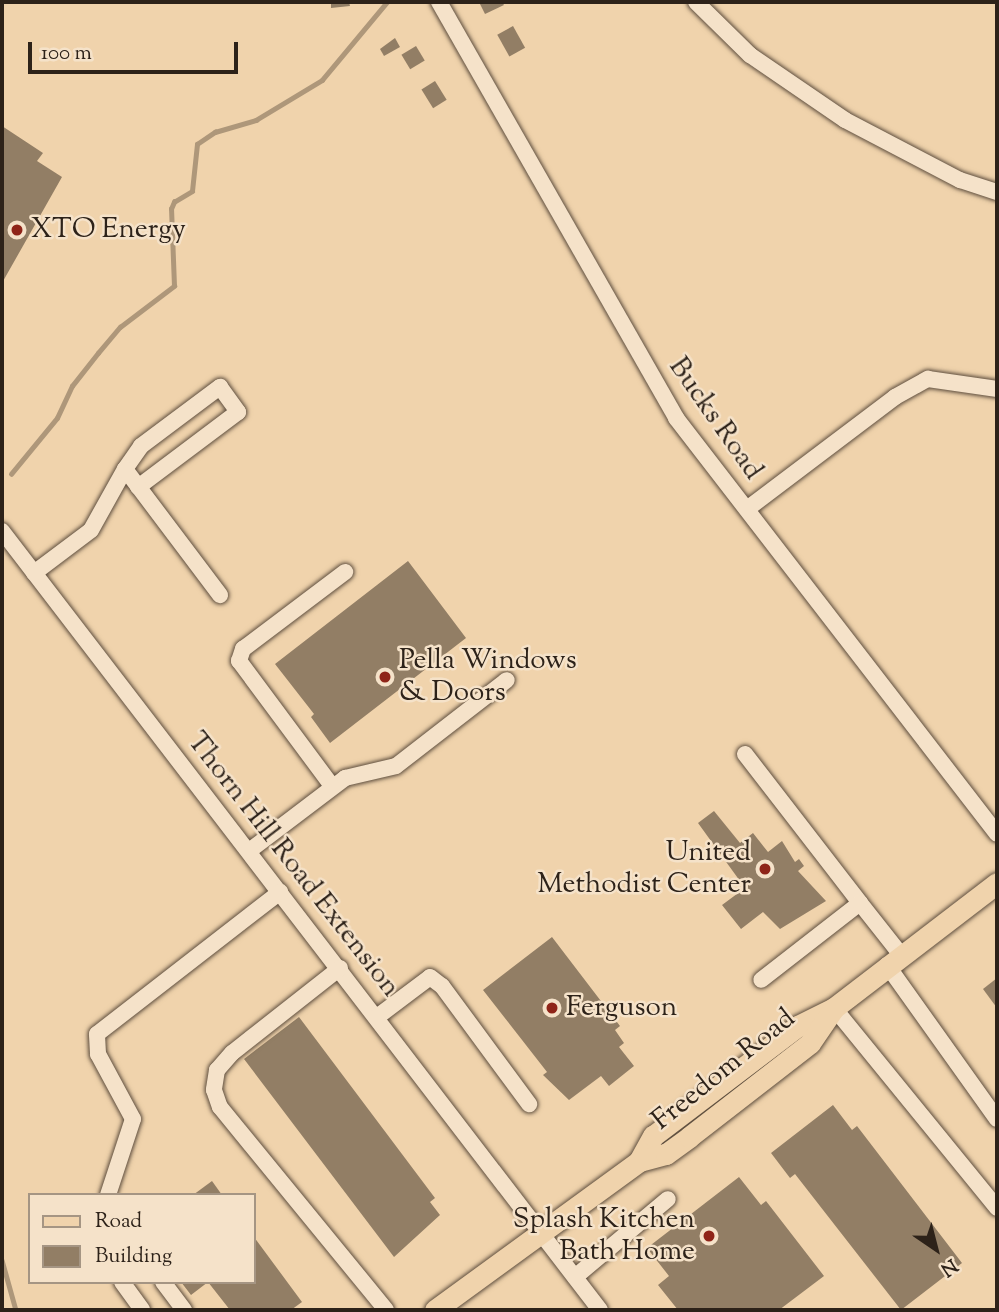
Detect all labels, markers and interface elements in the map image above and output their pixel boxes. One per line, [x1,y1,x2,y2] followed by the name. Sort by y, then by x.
[32,28,242,72] scale bar
[41,39,92,69] text: 100 m
[31,213,186,247] place label: XTO Energy
[9,222,25,238] marker: XTO Energy
[661,351,769,487] street label: Bucks Road
[399,644,577,710] place label: Pella Windows & Doors
[377,669,393,685] marker: Pella Windows & Doors
[179,726,407,1004] street label: Thorn Hill Road Extension
[537,836,751,902] place label: United Methodist Center
[757,861,773,877] marker: United Methodist Center
[566,991,677,1025] place label: Ferguson
[544,1000,560,1016] marker: Ferguson
[646,1002,802,1138] street label: Freedom Road
[28,1193,256,1284] legend
[513,1203,695,1269] place label: Splash Kitchen Bath Home
[95,1207,142,1237] text: Road
[901,1214,971,1284] north arrow
[701,1228,717,1244] marker: Splash Kitchen Bath Home
[95,1242,172,1272] text: Building
[934,1251,962,1282] text: N

